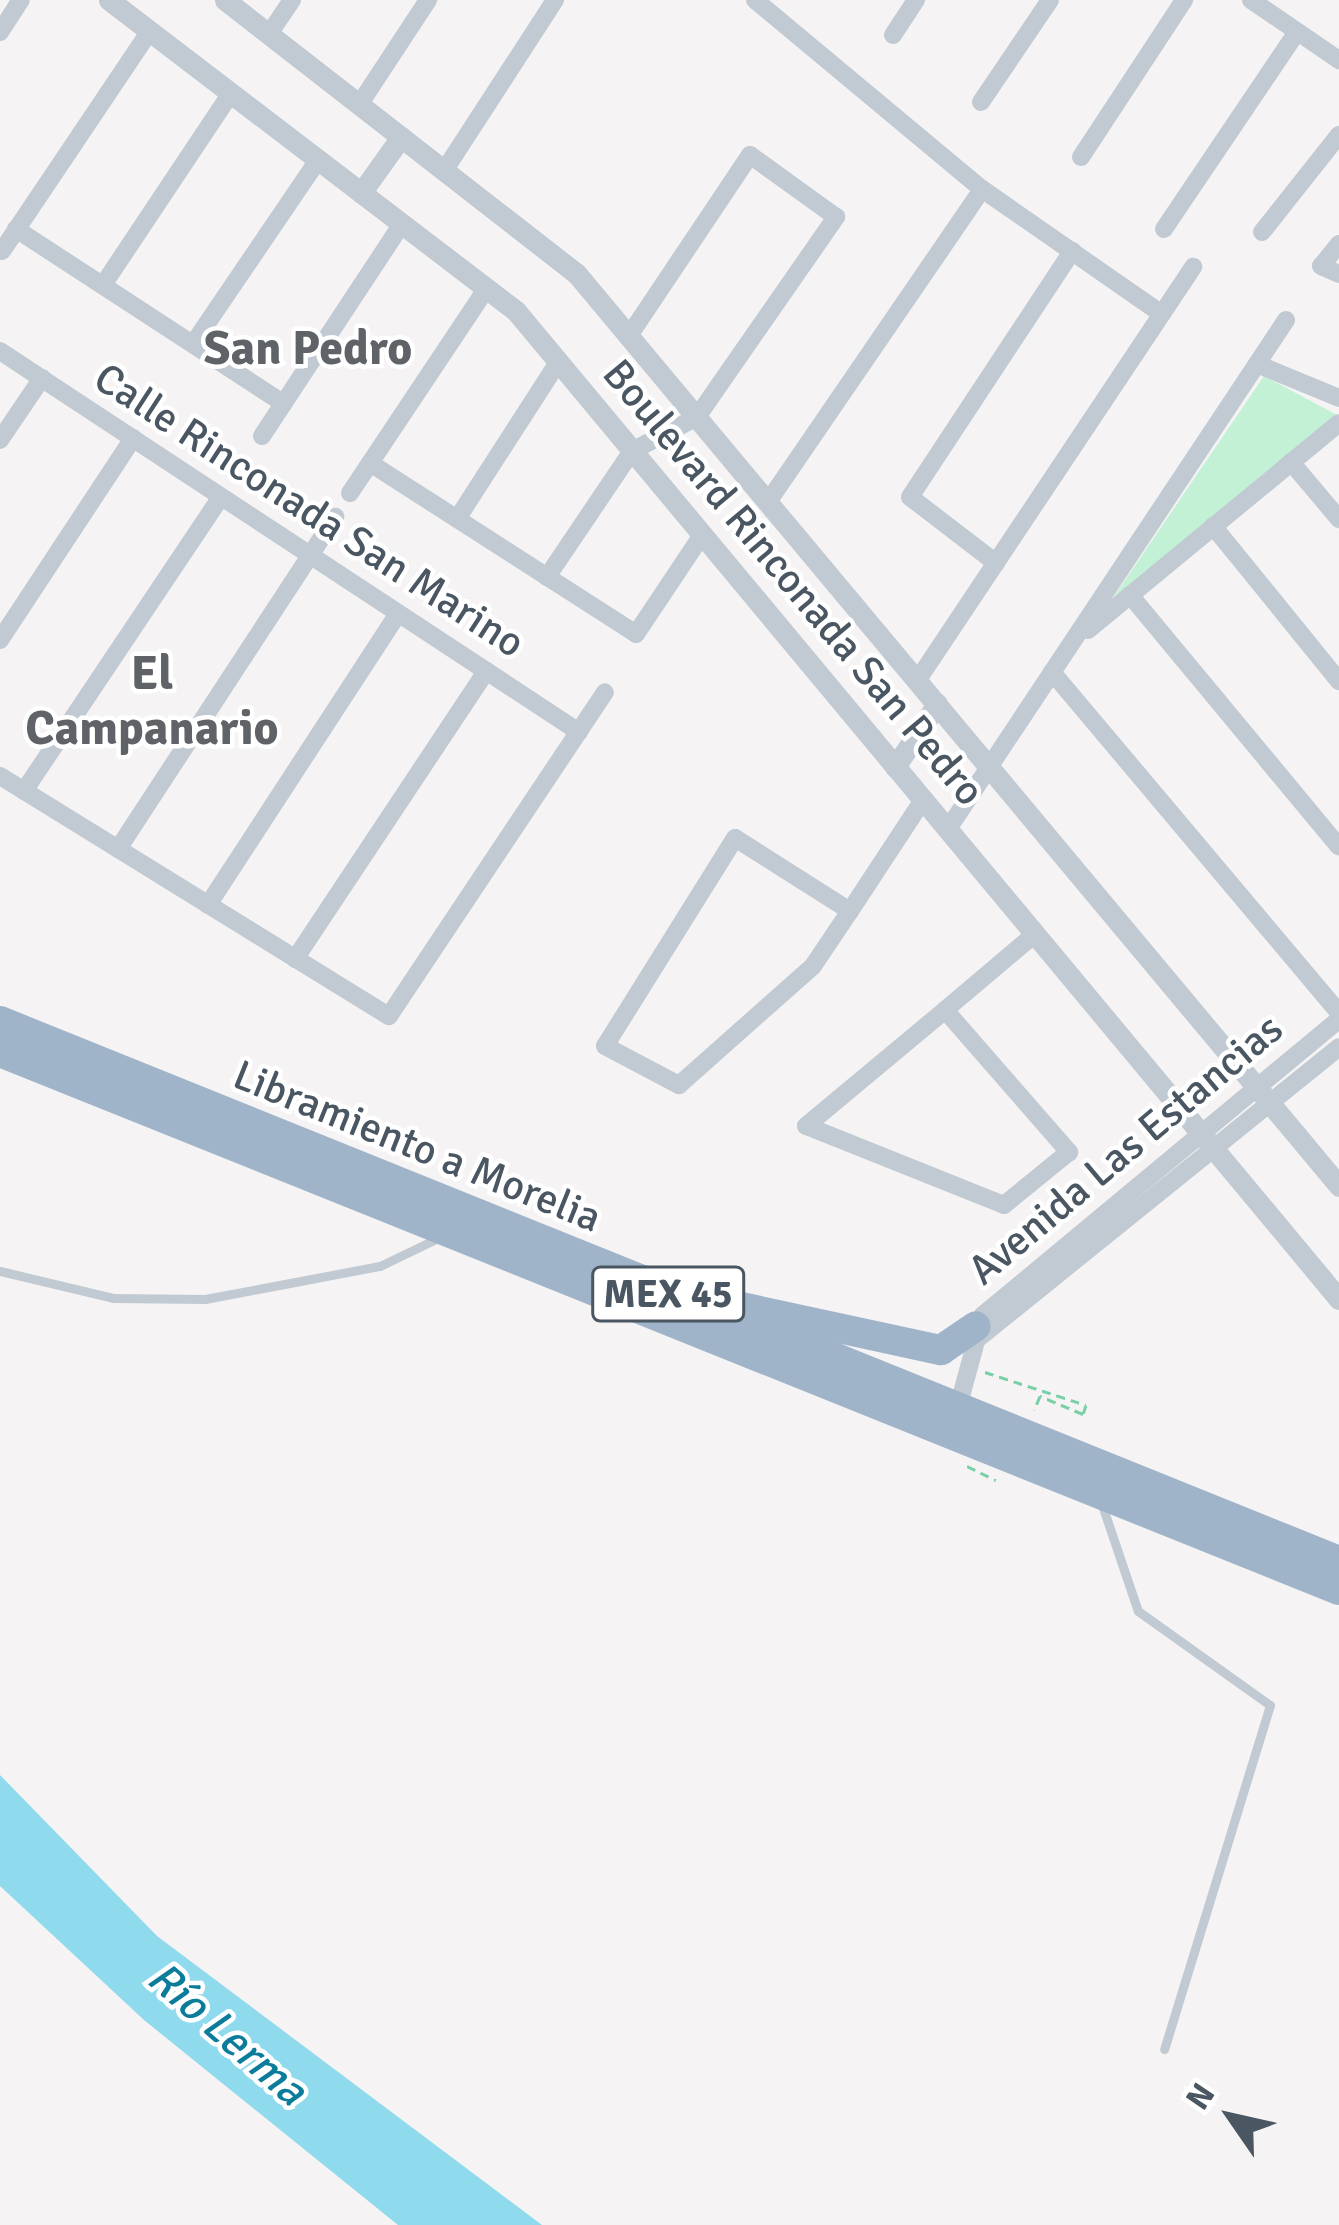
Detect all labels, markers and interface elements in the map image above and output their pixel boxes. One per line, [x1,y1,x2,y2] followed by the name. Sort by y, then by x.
[204,320,412,378] district label: San Pedro
[592,350,994,816] street label: Boulevard Rinconada San Pedro
[85,353,533,669] street label: Calle Rinconada San Marino
[25,644,279,757] district label: El Campanario
[959,1004,1293,1296] street label: Avenida Las Estancias
[226,1050,608,1244] street label: Libramiento a Morelia
[590,1261,746,1327] road number: MEX 45
[137,1950,317,2118] water label: Río Lerma
[1171,2057,1291,2177] north arrow
[1177,2076,1224,2118] text: N

